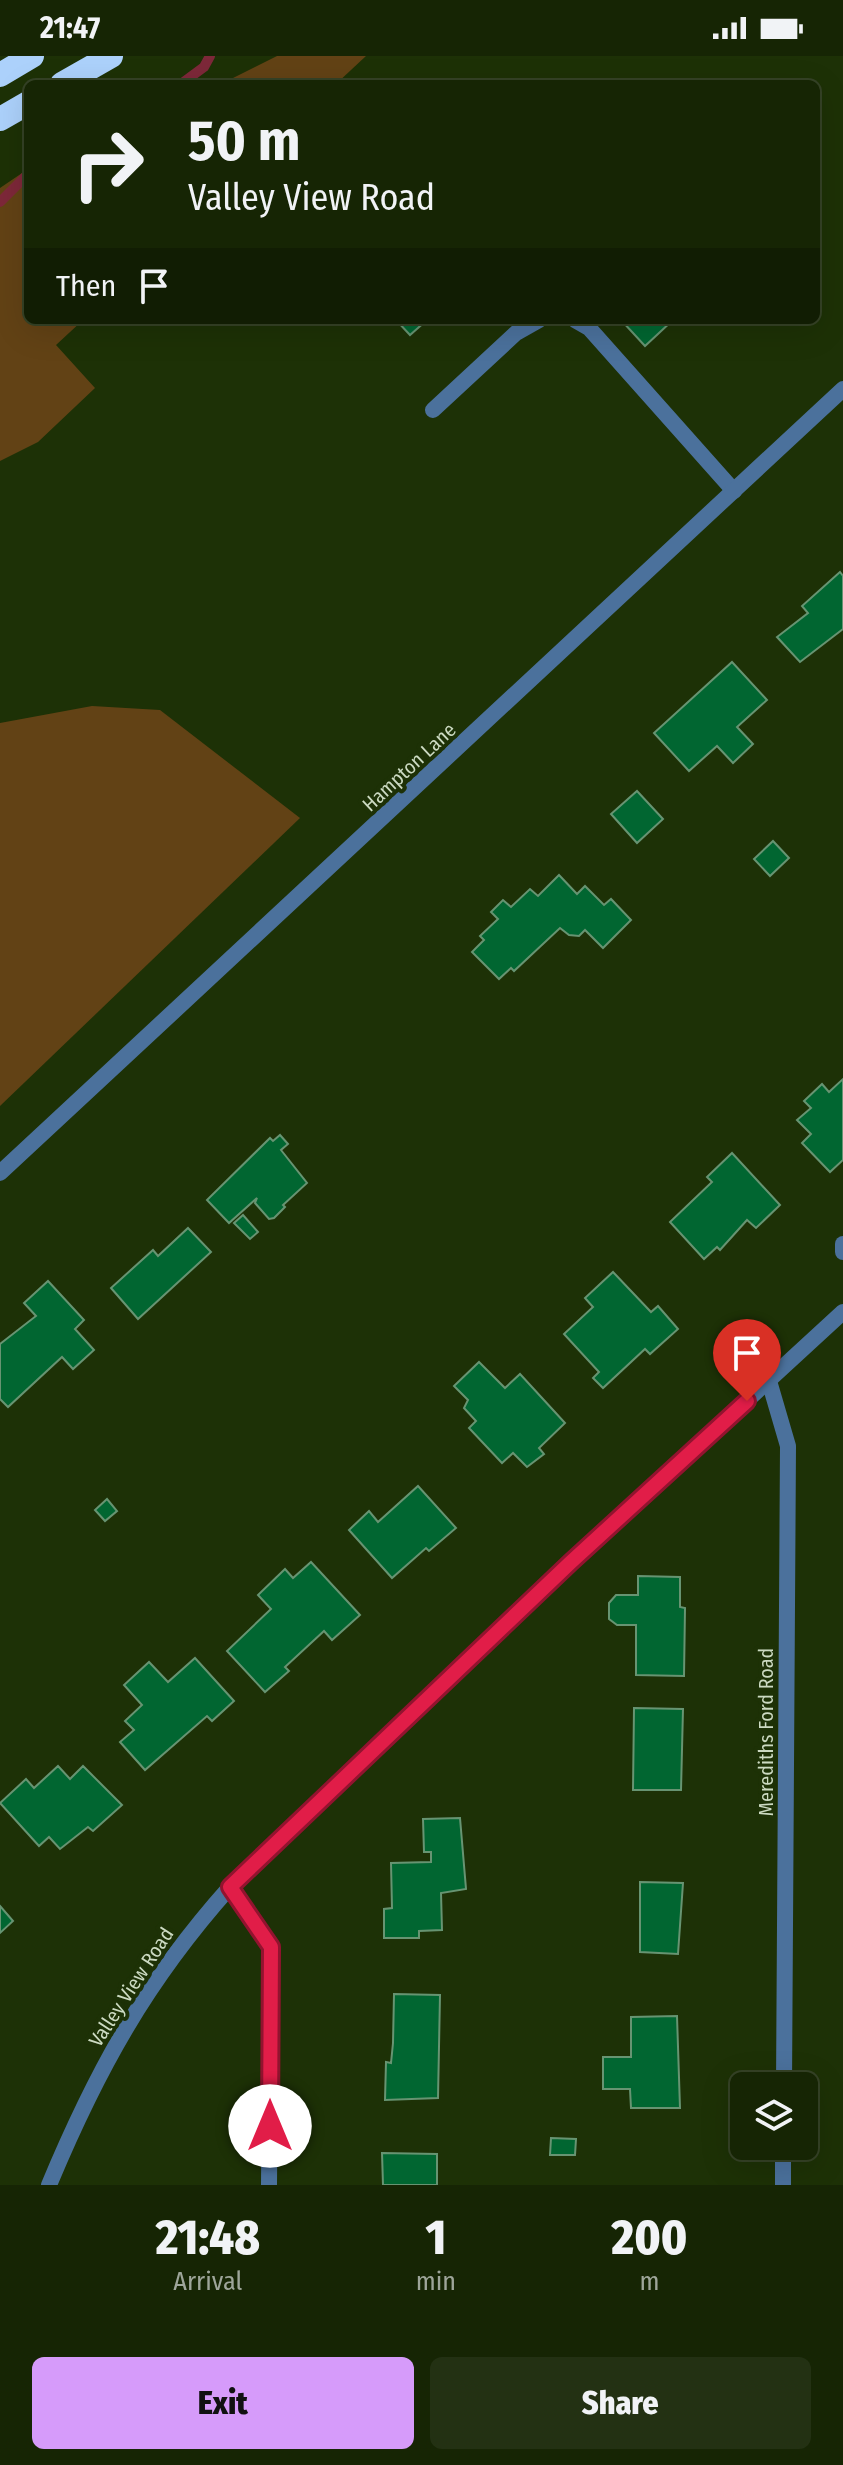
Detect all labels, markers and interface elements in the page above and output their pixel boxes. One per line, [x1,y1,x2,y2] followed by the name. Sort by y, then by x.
[40,10,100,46] text: 21:47
[188,108,300,175] text: 50 m
[56,112,160,216] icon: right
[188,176,435,220] text: Valley View Road
[132,264,176,308] icon: arrive
[56,268,116,304] text: Then
[357,718,461,816] street label: Hampton Lane
[713,1319,781,1401] pin
[725,1331,769,1375] icon: arrive
[754,1648,778,1816] street label: Merediths Ford Road
[84,1923,178,2051] street label: Valley View Road
[730,2072,818,2160] map controls
[730,2072,818,2160] button: layers
[228,2084,312,2168] position arrow
[156,2209,260,2267] text: 21:48
[425,2209,446,2267] text: 1
[612,2209,687,2267] text: 200
[173,2266,242,2297] text: Arrival
[416,2266,456,2297] text: min
[639,2266,659,2297] text: m
[32,2357,414,2449] button: Exit
[430,2357,811,2449] button: Share

